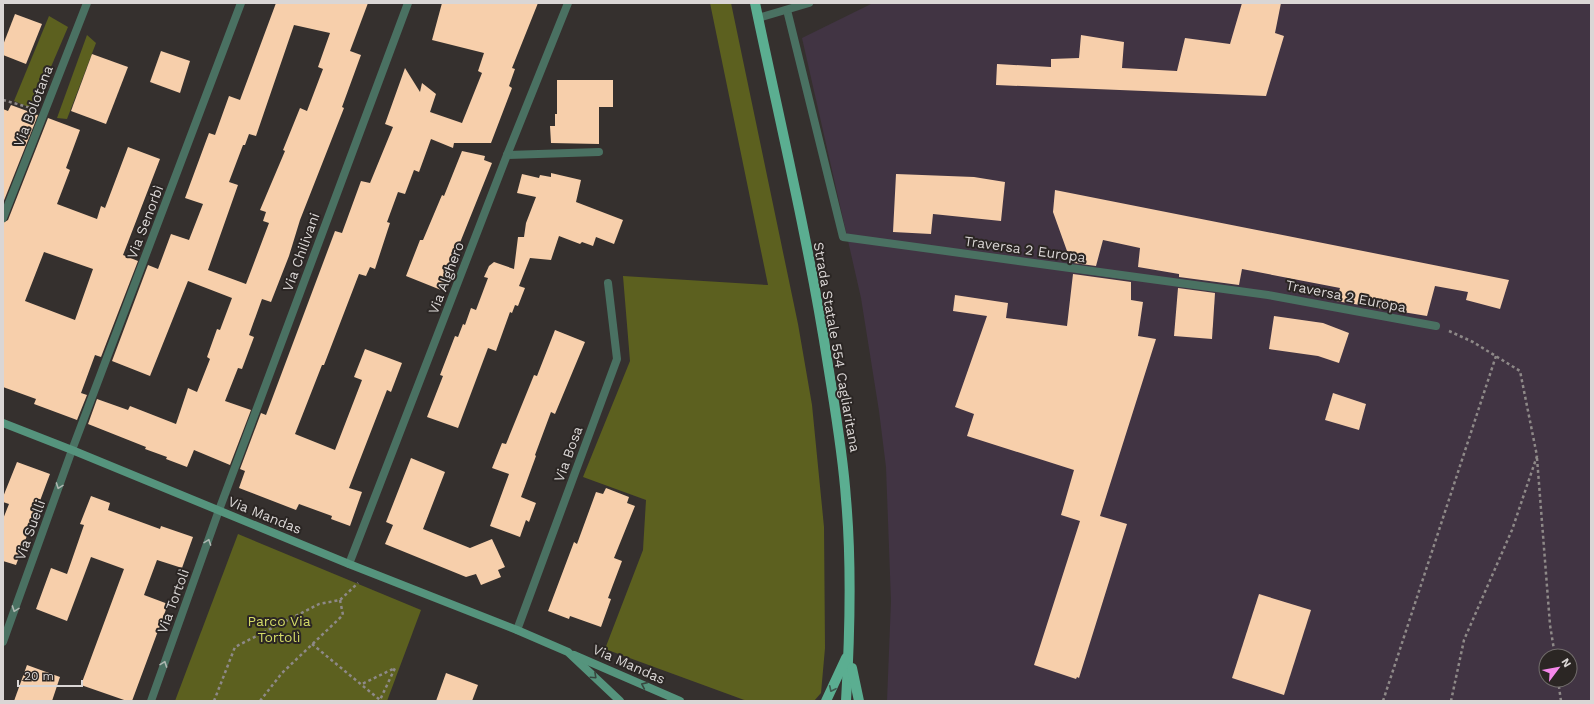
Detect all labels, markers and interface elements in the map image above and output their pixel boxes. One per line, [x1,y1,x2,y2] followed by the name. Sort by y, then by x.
[10,63,56,149] street label: Via Bolotana
[124,183,166,261] street label: Via Senorbì
[279,210,323,294] street label: Via Chilivani
[963,233,1087,265] street label: Traversa 2 Europa
[425,240,467,316] street label: Via Alghero
[811,241,863,453] street label: Strada Statale 554 Cagliaritana
[1285,276,1408,316] street label: Traversa 2 Europa
[551,424,585,484] street label: Via Bosa
[55,483,64,490] one-way arrow
[226,493,304,537] street label: Via Mandas
[12,498,48,562] street label: Via Suelli
[203,538,211,545] one-way arrow
[154,566,192,636] street label: Via Tortolì
[11,605,20,612] one-way arrow
[247,613,311,645] park label: Parco Via Tortolì
[590,641,668,687] street label: Via Mandas
[1538,648,1578,688] north arrow
[1558,656,1574,670] text: N
[160,661,168,668] one-way arrow
[18,662,82,688] scale bar
[24,669,54,683] text: 20 m
[589,672,597,679] one-way arrow
[641,682,648,690] one-way arrow
[829,685,837,693] one-way arrow

